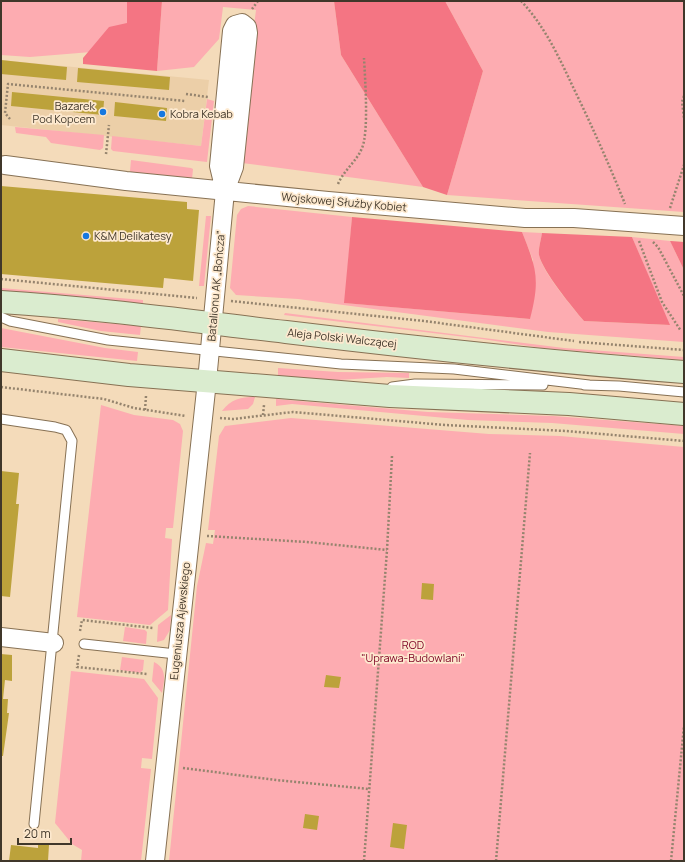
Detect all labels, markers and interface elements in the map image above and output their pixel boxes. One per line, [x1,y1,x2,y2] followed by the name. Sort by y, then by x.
[33,98,96,126] place label: Bazarek Pod Kopcem
[170,106,233,121] place label: Kobra Kebab
[98,107,108,117] marker: Bazarek Pod Kopcem
[157,109,167,119] marker: Kobra Kebab
[281,189,407,214] street label: Wojskowej Służby Kobiet
[94,228,172,243] place label: K&M Delikatesy
[203,230,228,342] street label: Batalionu AK „Bończa”
[81,231,91,241] marker: K&M Delikatesy
[287,324,398,351] street label: Aleja Polski Walczącej
[166,561,193,681] street label: Eugeniusza Ajewskiego
[361,637,465,665] park label: ROD "Uprawa-Budowlani"
[18,820,71,846] scale bar
[24,825,51,842] text: 20 m

